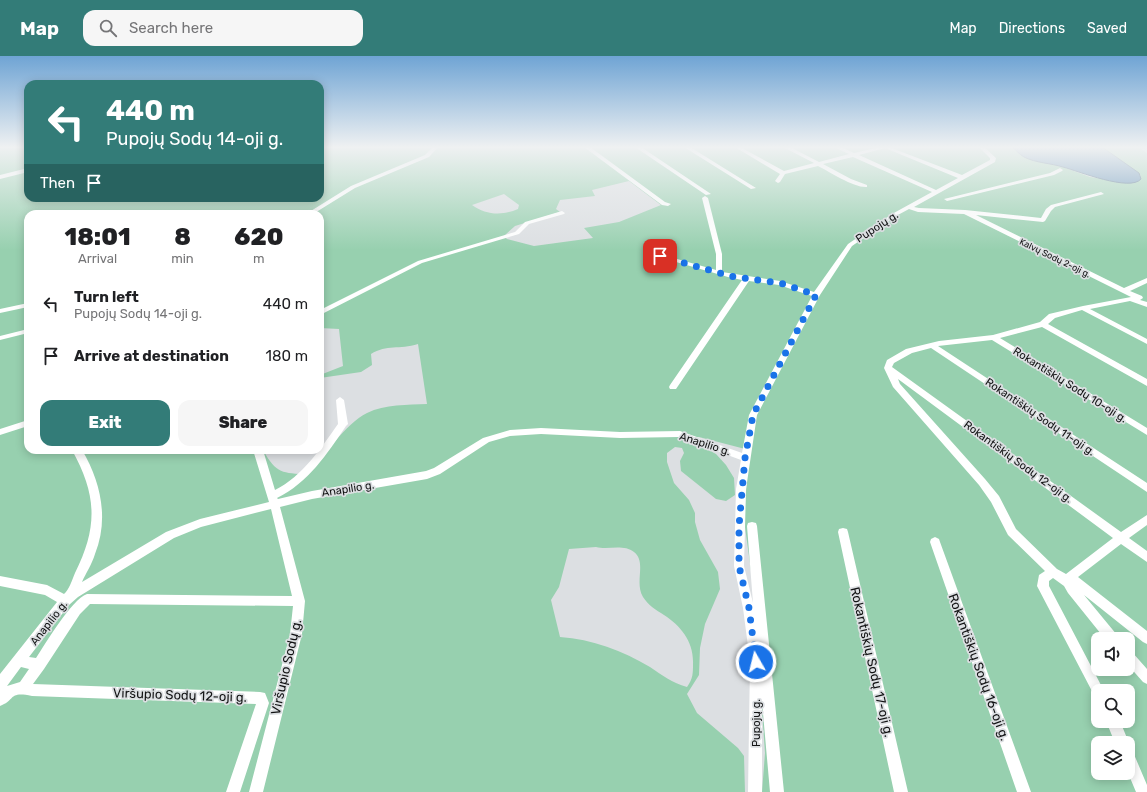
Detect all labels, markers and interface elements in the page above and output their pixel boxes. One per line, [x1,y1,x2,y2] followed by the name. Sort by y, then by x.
[83,10,363,46] search box
[20,17,59,40] text: Map
[97,17,119,39] icon: search
[129,19,213,37] text: Search here
[950,20,977,37] text: Map
[999,20,1065,37] text: Directions
[1087,20,1127,37] text: Saved
[106,94,195,127] text: 440 m
[40,96,92,148] icon: left
[106,128,283,150] text: Pupojų Sodų 14-oji g.
[83,172,105,194] icon: arrive
[40,174,75,192] text: Then
[853,208,901,246] street label: Pupojų g.
[65,223,131,251] text: 18:01
[174,223,191,251] text: 8
[234,223,283,251] text: 620
[1018,236,1092,280] street label: Kalvų Sodų 2-oji g.
[643,239,677,273] pin
[649,245,671,267] icon: arrive
[78,251,117,266] text: Arrival
[171,251,194,266] text: min
[253,251,265,266] text: m
[74,288,139,306] text: Turn left
[40,293,62,315] icon: left
[263,295,308,313] text: 440 m
[74,306,202,321] text: Pupojų Sodų 14-oji g.
[40,345,62,367] icon: arrive
[1011,345,1129,426] street label: Rokantiškių Sodų 10-oji g.
[74,347,229,365] text: Arrive at destination
[266,347,308,365] text: 180 m
[983,375,1097,459] street label: Rokantiškių Sodų 11-oji g.
[40,400,170,446] button: Exit
[178,400,308,446] button: Share
[961,418,1075,506] street label: Rokantiškių Sodų 12-oji g.
[678,430,732,458] street label: Anapilio g.
[321,478,375,500] street label: Anapilio g.
[846,585,897,739] street label: Rokantiškių Sodų 17-oji g.
[944,591,1013,743] street label: Rokantiškių Sodų 16-oji g.
[28,598,71,648] street label: Anapilio g.
[268,618,305,717] street label: Viršupio Sodų g.
[1091,632,1135,780] map controls
[1091,632,1135,676] button: sound
[735,641,777,683] position arrow
[1091,684,1135,728] button: search
[113,685,247,706] street label: Viršupio Sodų 12-oji g.
[750,699,763,747] street label: Pupojų g.
[1091,736,1135,780] button: layers

